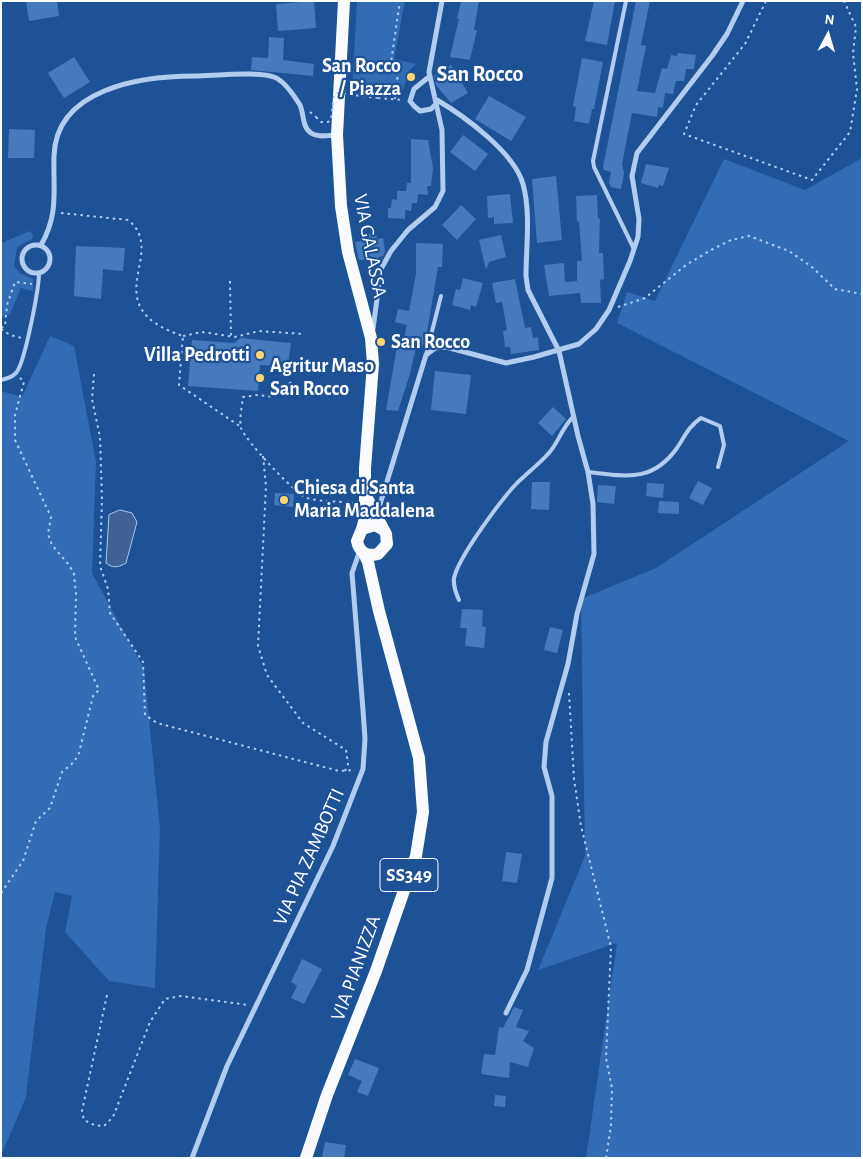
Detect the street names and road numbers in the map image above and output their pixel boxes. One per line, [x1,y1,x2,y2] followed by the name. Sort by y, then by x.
[348,192,392,300] street label: VIA GALASSA
[268,785,350,929] street label: VIA PIA ZAMBOTTI
[380,858,438,892] road number: SS349
[326,912,386,1024] street label: VIA PIANIZZA

